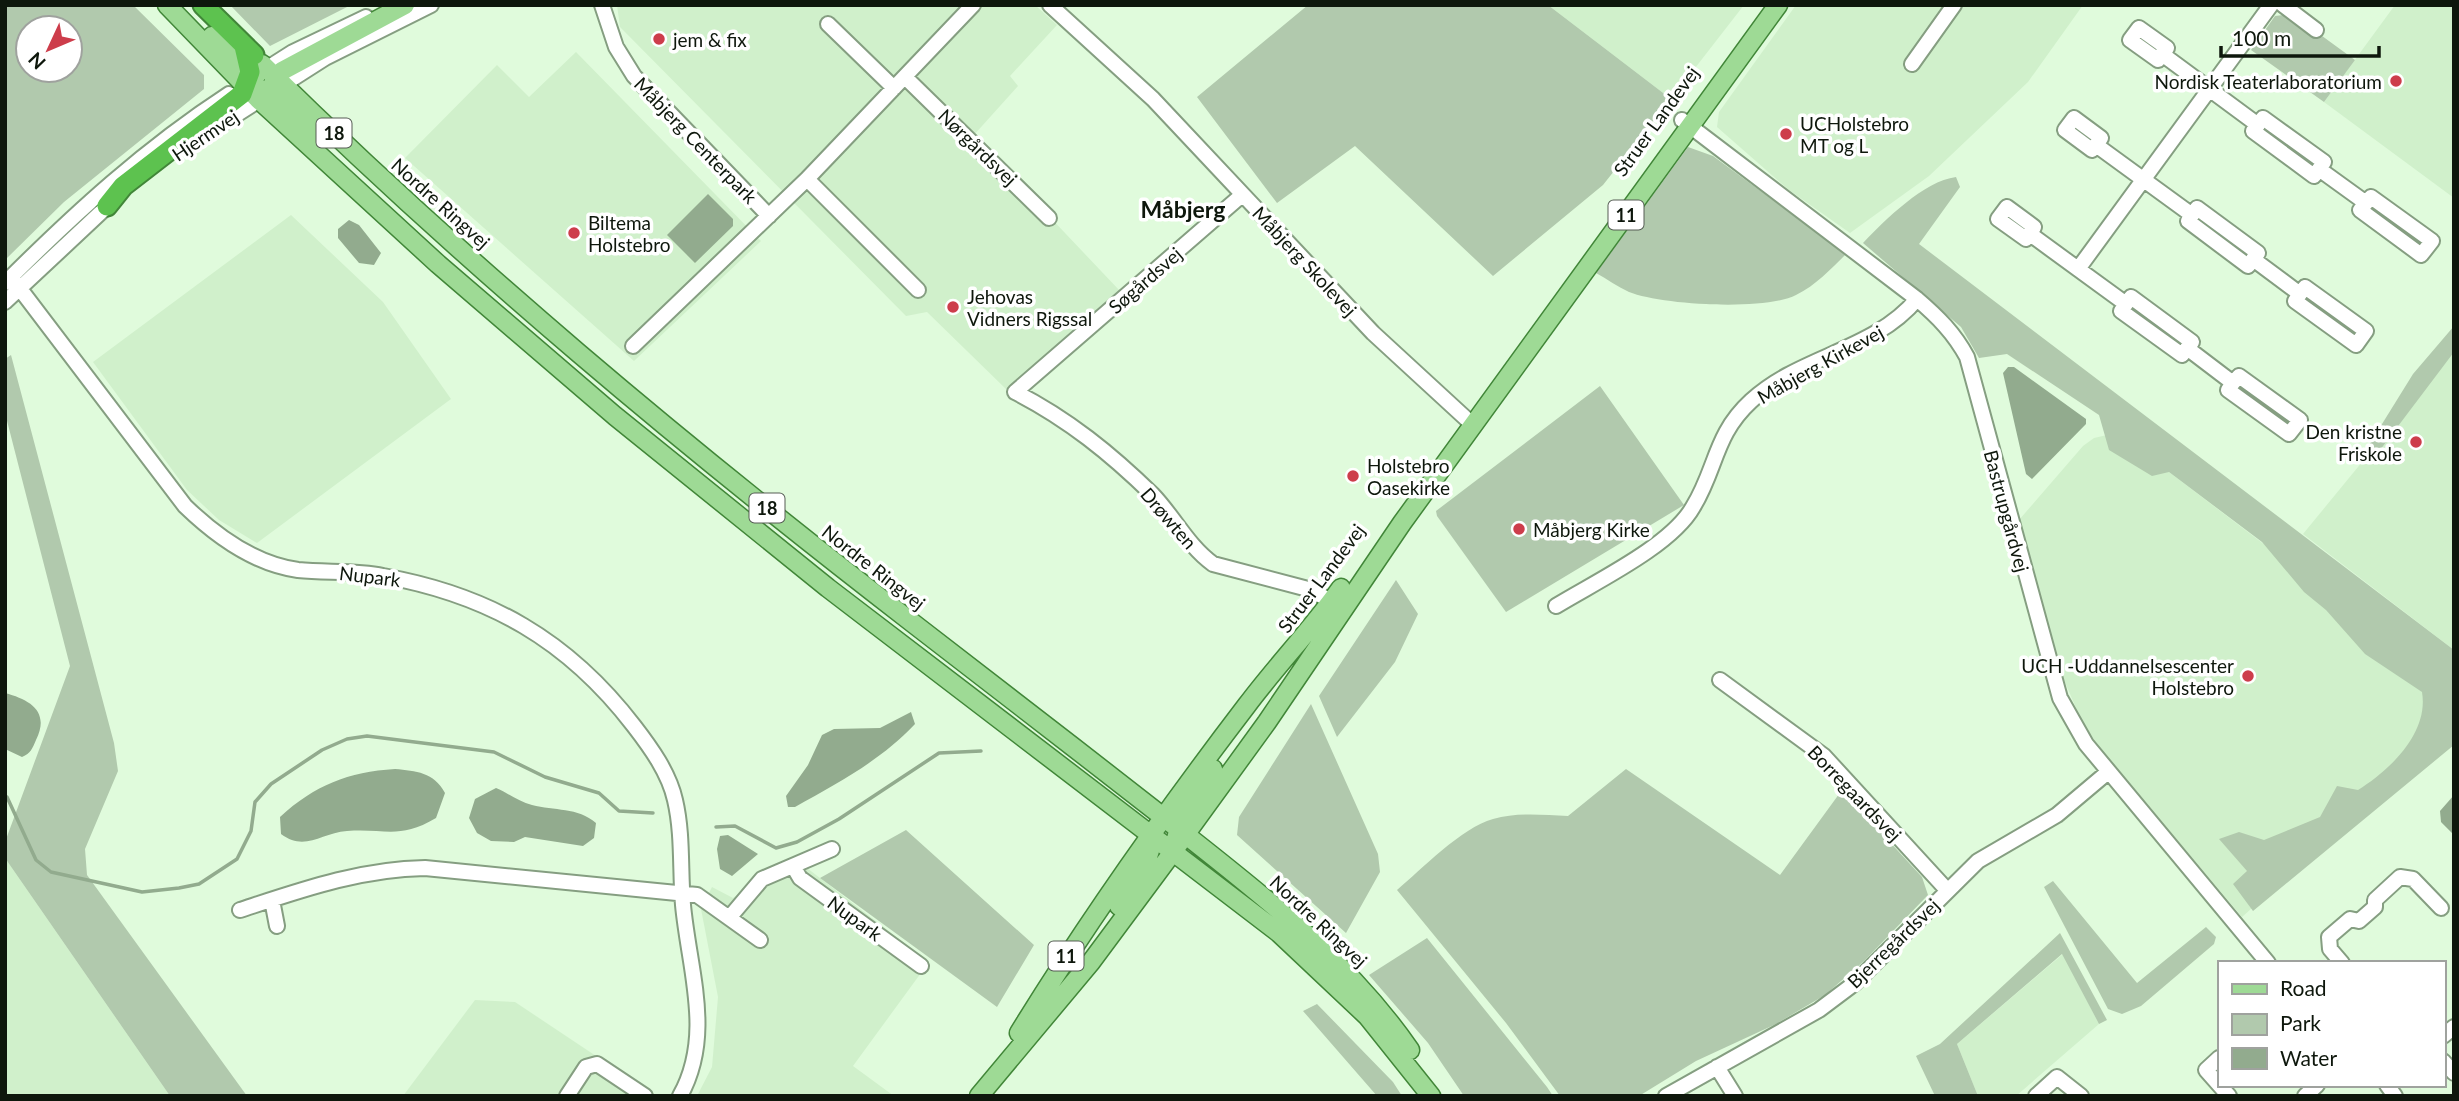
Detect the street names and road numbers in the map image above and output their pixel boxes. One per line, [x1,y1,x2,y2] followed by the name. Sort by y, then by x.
[1608,62,1704,180] street label: Struer Landevej
[630,72,762,208] street label: Måbjerg Centerpark
[167,104,243,166] street label: Hjermvej
[934,104,1022,190] street label: Nørgårdsvej
[316,118,352,148] road number: 18
[387,153,495,253] street label: Nordre Ringvej
[1608,200,1644,230] road number: 11
[1248,201,1362,321] street label: Måbjerg Skolevej
[1104,242,1186,318] street label: Søgårdsvej
[1753,320,1887,408] street label: Måbjerg Kirkevej
[1980,447,2034,575] street label: Bastrupgårdvej
[1136,483,1202,553] street label: Drøwten
[750,494,784,522] road number: 18
[1273,519,1369,637] street label: Struer Landevej
[818,520,930,614] street label: Nordre Ringvej
[338,561,402,591] street label: Nupark
[1803,740,1907,846] street label: Borregaardsvej
[1266,870,1372,972] street label: Nordre Ringvej
[823,891,887,946] street label: Nupark
[1842,893,1944,993] street label: Bjerregårdsvej
[1048,942,1084,971] road number: 11

